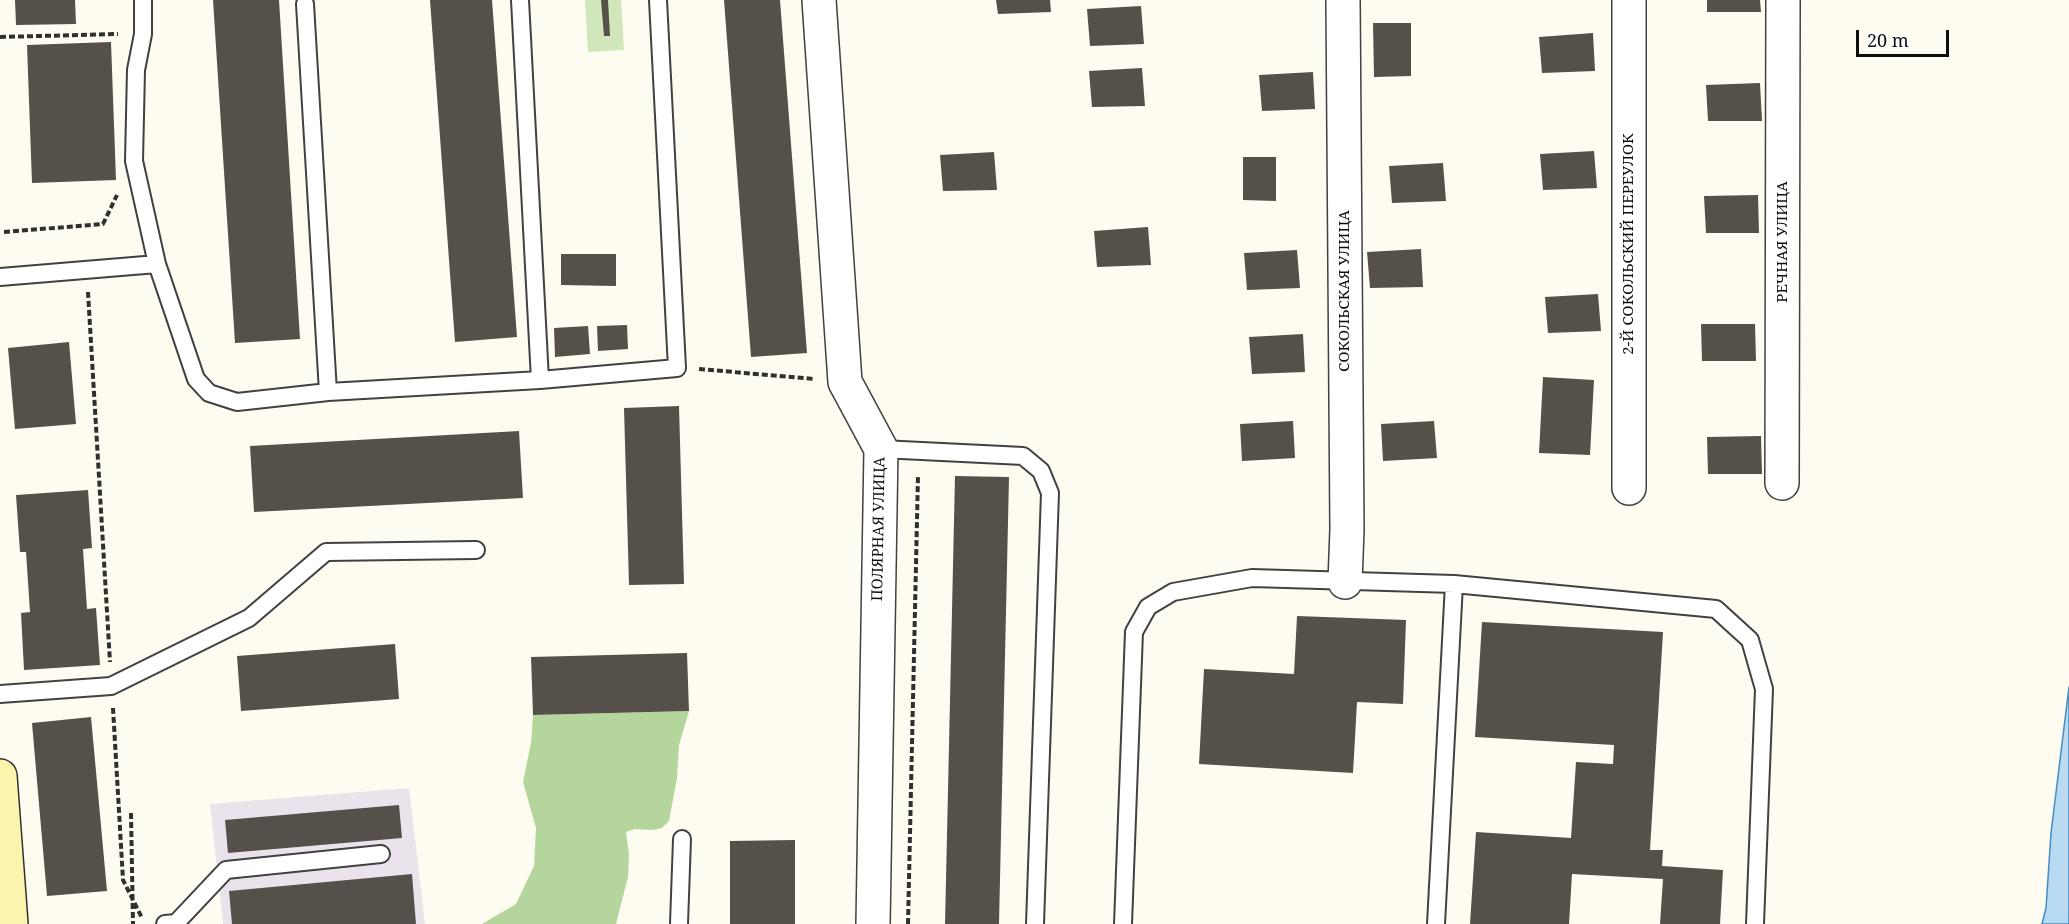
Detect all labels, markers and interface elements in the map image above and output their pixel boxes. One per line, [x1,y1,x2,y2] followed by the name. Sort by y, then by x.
[1859,18,1952,56] scale bar
[1867,28,1909,52] text: 20 m
[1620,133,1638,355] street label: 2-Й СОКОЛЬСКИЙ ПЕРЕУЛОК
[1774,181,1792,303] street label: РЕЧНАЯ УЛИЦА
[1336,210,1354,372] street label: СОКОЛЬСКАЯ УЛИЦА
[869,457,889,601] street label: ПОЛЯРНАЯ УЛИЦА

